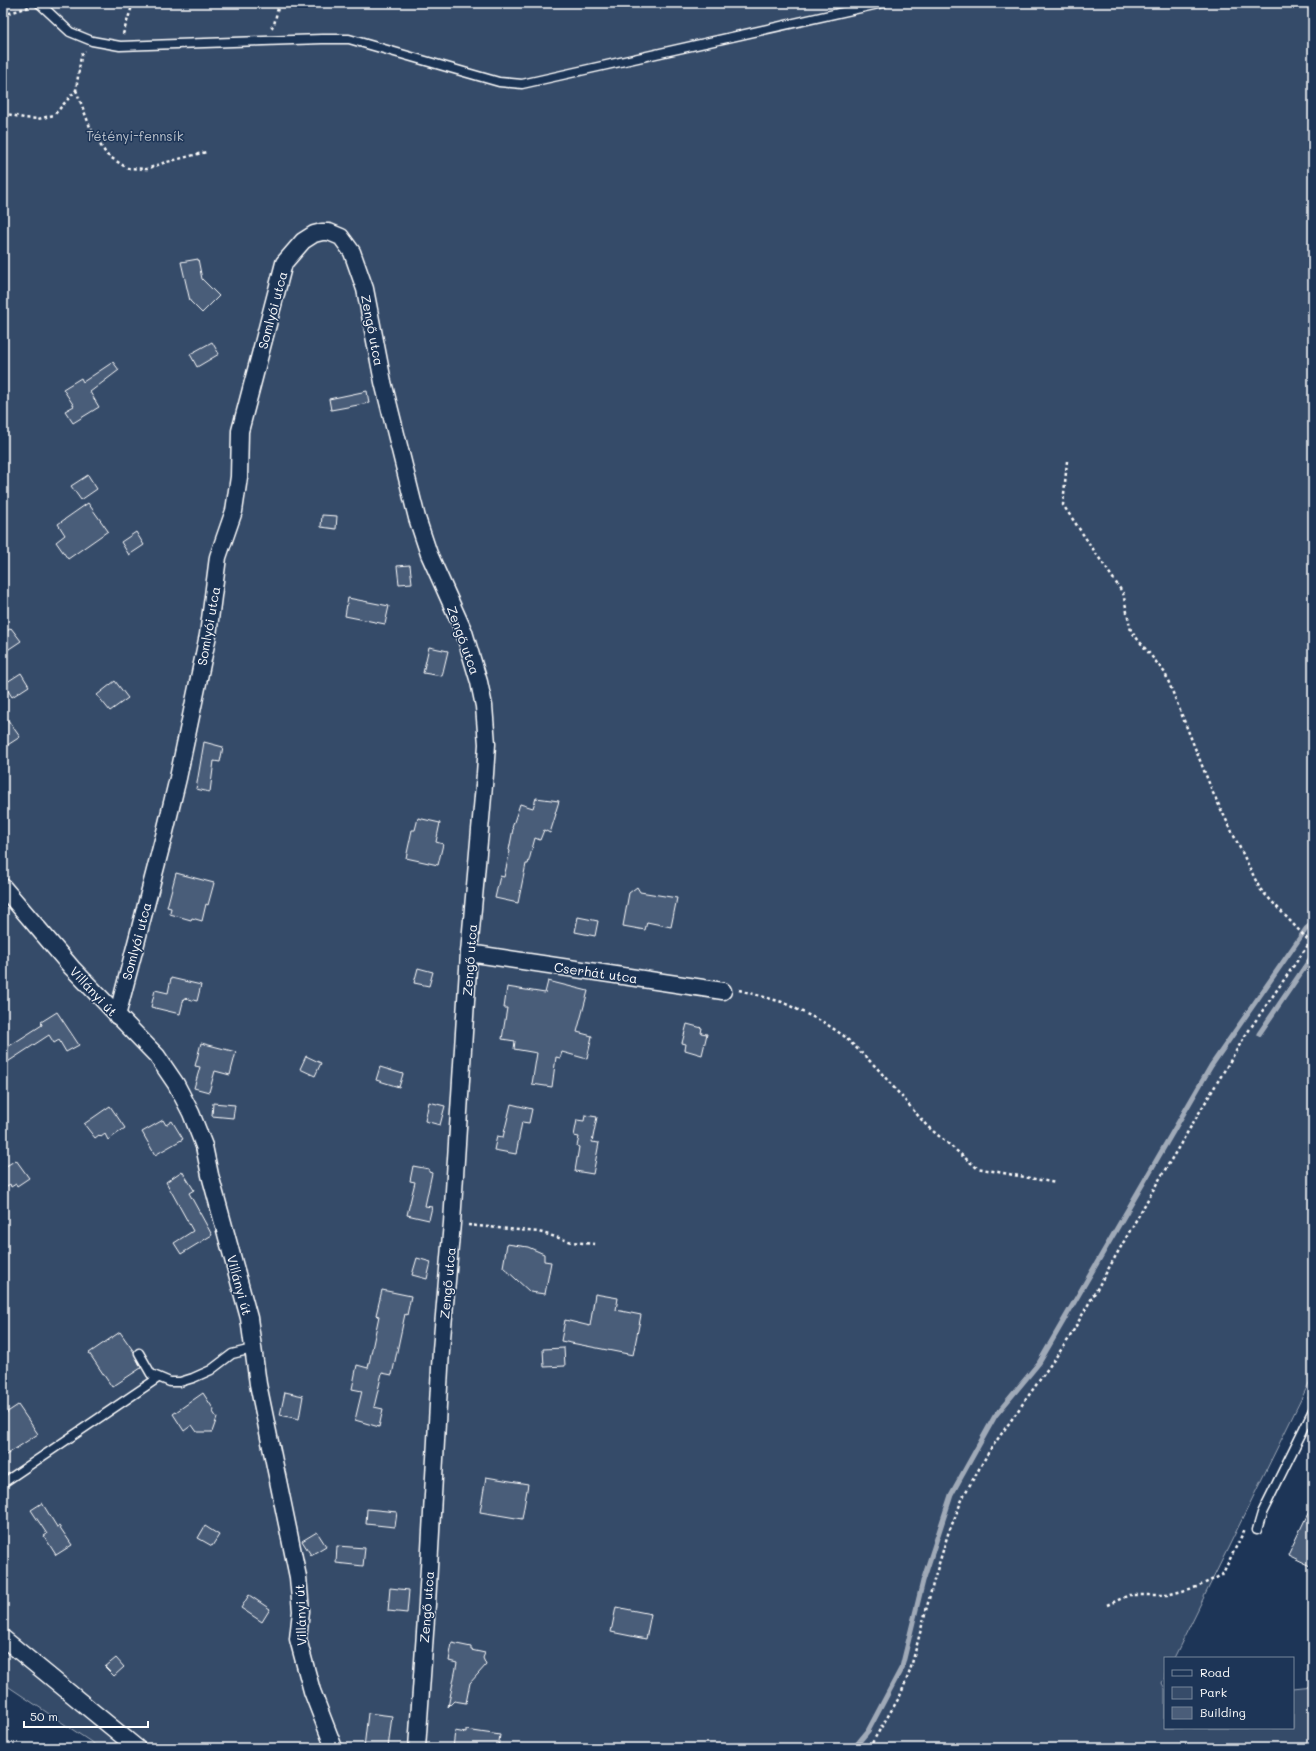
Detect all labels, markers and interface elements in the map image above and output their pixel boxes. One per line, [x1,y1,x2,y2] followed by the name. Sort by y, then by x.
[86,127,184,144] park label: Tétényi-fennsík
[253,269,291,351] street label: Somlyói utca
[358,293,388,367] street label: Zengő utca
[193,585,223,667] street label: Somlyói utca
[444,603,484,677] street label: Zengő utca
[117,900,155,982] street label: Somlyói utca
[458,924,480,996] street label: Zengő utca
[553,958,639,986] street label: Cserhát utca
[67,963,122,1020] street label: Villányi út
[435,1246,459,1320] street label: Zengő utca
[224,1253,256,1317] street label: Villányi út
[415,1571,437,1643] street label: Zengő utca
[290,1583,310,1646] street label: Villányi út
[1164,1657,1294,1729] legend
[1200,1664,1230,1680] text: Road
[1200,1684,1227,1700] text: Park
[24,1703,148,1729] scale bar
[1200,1704,1246,1720] text: Building
[30,1708,58,1724] text: 50 m

